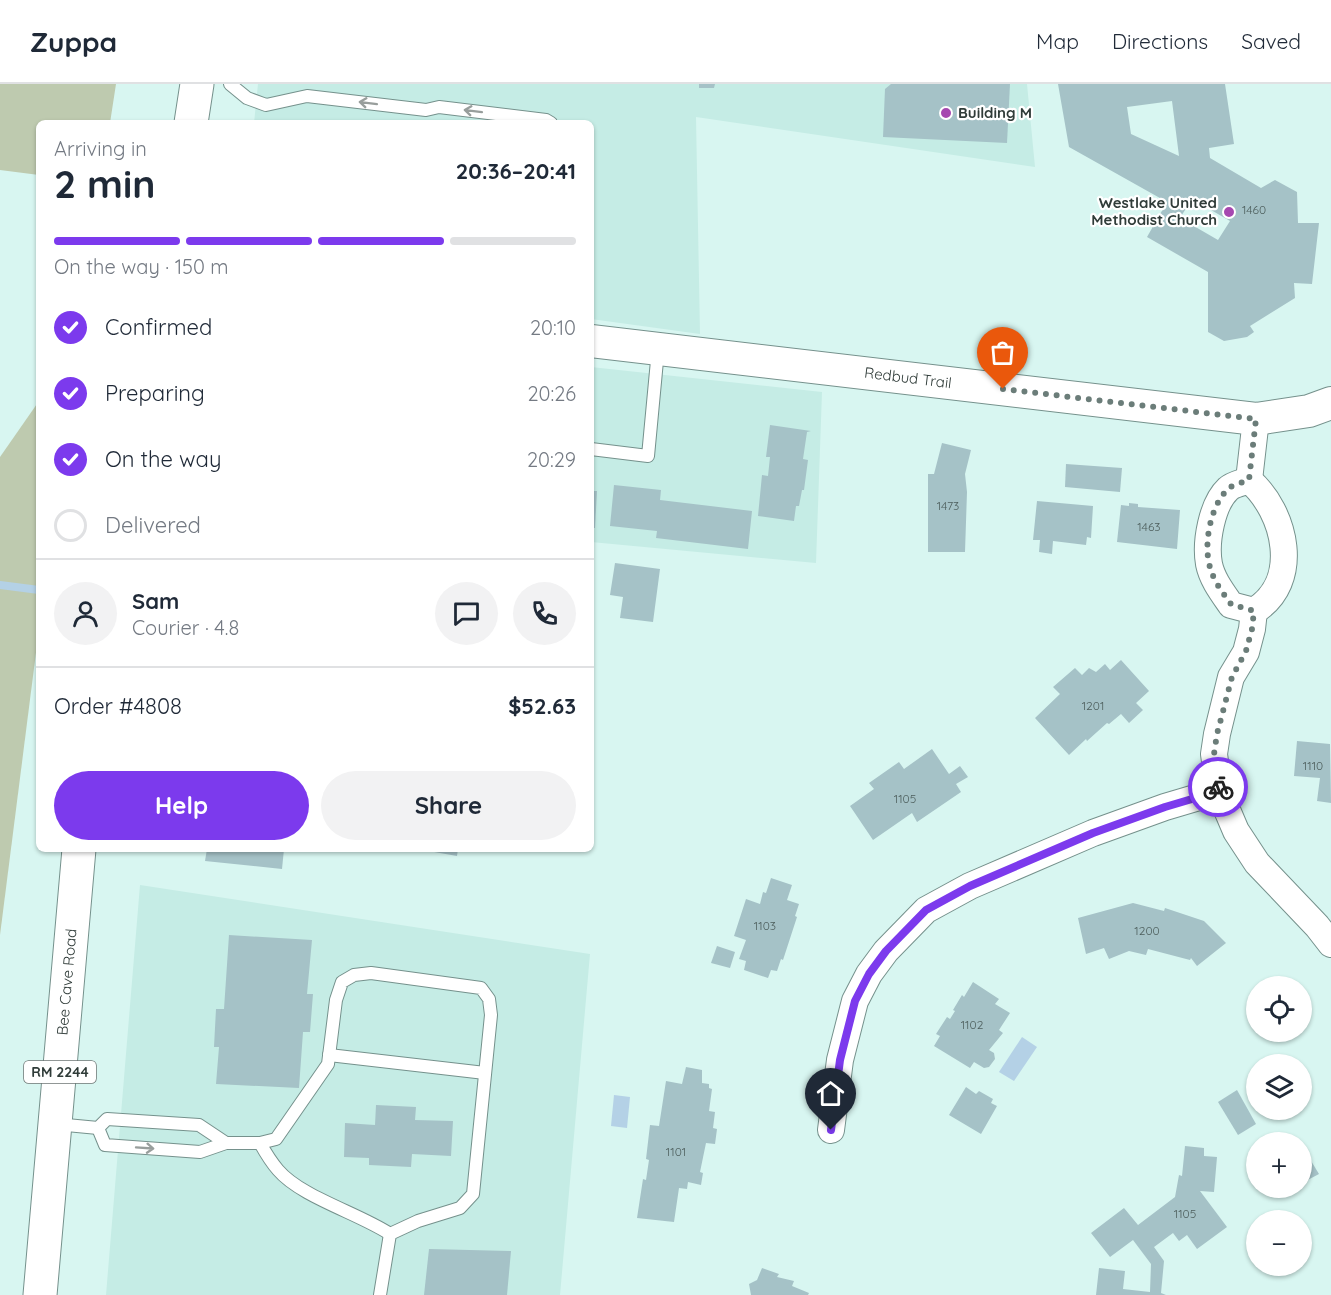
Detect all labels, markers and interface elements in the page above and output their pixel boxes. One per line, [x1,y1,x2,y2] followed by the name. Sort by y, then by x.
[30,24,117,59] text: Zuppa
[1036,28,1079,54] text: Map
[1112,28,1208,54] text: Directions
[1241,28,1301,54] text: Saved
[358,97,378,108] one-way arrow
[958,103,1032,122] place label: Building M
[464,105,484,116] one-way arrow
[939,106,953,120] marker: Building M
[54,136,147,161] text: Arriving in
[456,157,576,185] text: 20:36–20:41
[54,159,156,208] text: 2 min
[1091,193,1217,229] place label: Westlake United Methodist Church
[1242,202,1266,217] house number: 1460
[1222,205,1236,219] marker: Westlake United Methodist Church
[54,254,229,279] text: On the way · 150 m
[54,311,87,344] icon: check
[105,313,212,341] text: Confirmed
[530,315,576,340] text: 20:10
[977,327,1028,389] pin
[986,336,1019,369] icon: bag
[863,363,953,392] street label: Redbud Trail
[54,377,87,410] icon: check
[105,379,205,407] text: Preparing
[527,381,576,406] text: 20:26
[54,443,87,476] icon: check
[105,445,221,473] text: On the way
[527,447,576,472] text: 20:29
[937,498,959,513] house number: 1473
[105,511,201,539] text: Delivered
[1137,519,1161,534] house number: 1463
[54,582,117,645] button: person
[435,582,498,645] button: chat
[513,582,576,645] button: phone
[132,587,179,615] text: Sam
[132,615,239,640] text: Courier · 4.8
[54,692,182,720] text: Order #4808
[508,692,576,720] text: $52.63
[1082,698,1104,713] house number: 1201
[1188,757,1248,817] courier
[1303,758,1323,773] house number: 1110
[54,771,309,840] button: Help
[321,771,576,840] button: Share
[1202,771,1235,804] icon: bike
[894,791,916,806] house number: 1105
[754,918,776,933] house number: 1103
[1134,923,1160,938] house number: 1200
[52,928,81,1036] street label: Bee Cave Road
[1246,976,1312,1276] map controls
[1246,976,1312,1042] button: locate
[961,1017,984,1032] house number: 1102
[1246,1054,1312,1120] button: layers
[24,1061,96,1083] road number: RM 2244
[805,1068,856,1130] pin
[814,1077,847,1110] icon: home
[1246,1132,1312,1198] button: +
[134,1143,154,1154] one-way arrow
[666,1144,686,1159] house number: 1101
[1174,1206,1196,1221] house number: 1105
[1246,1210,1312,1276] button: −

